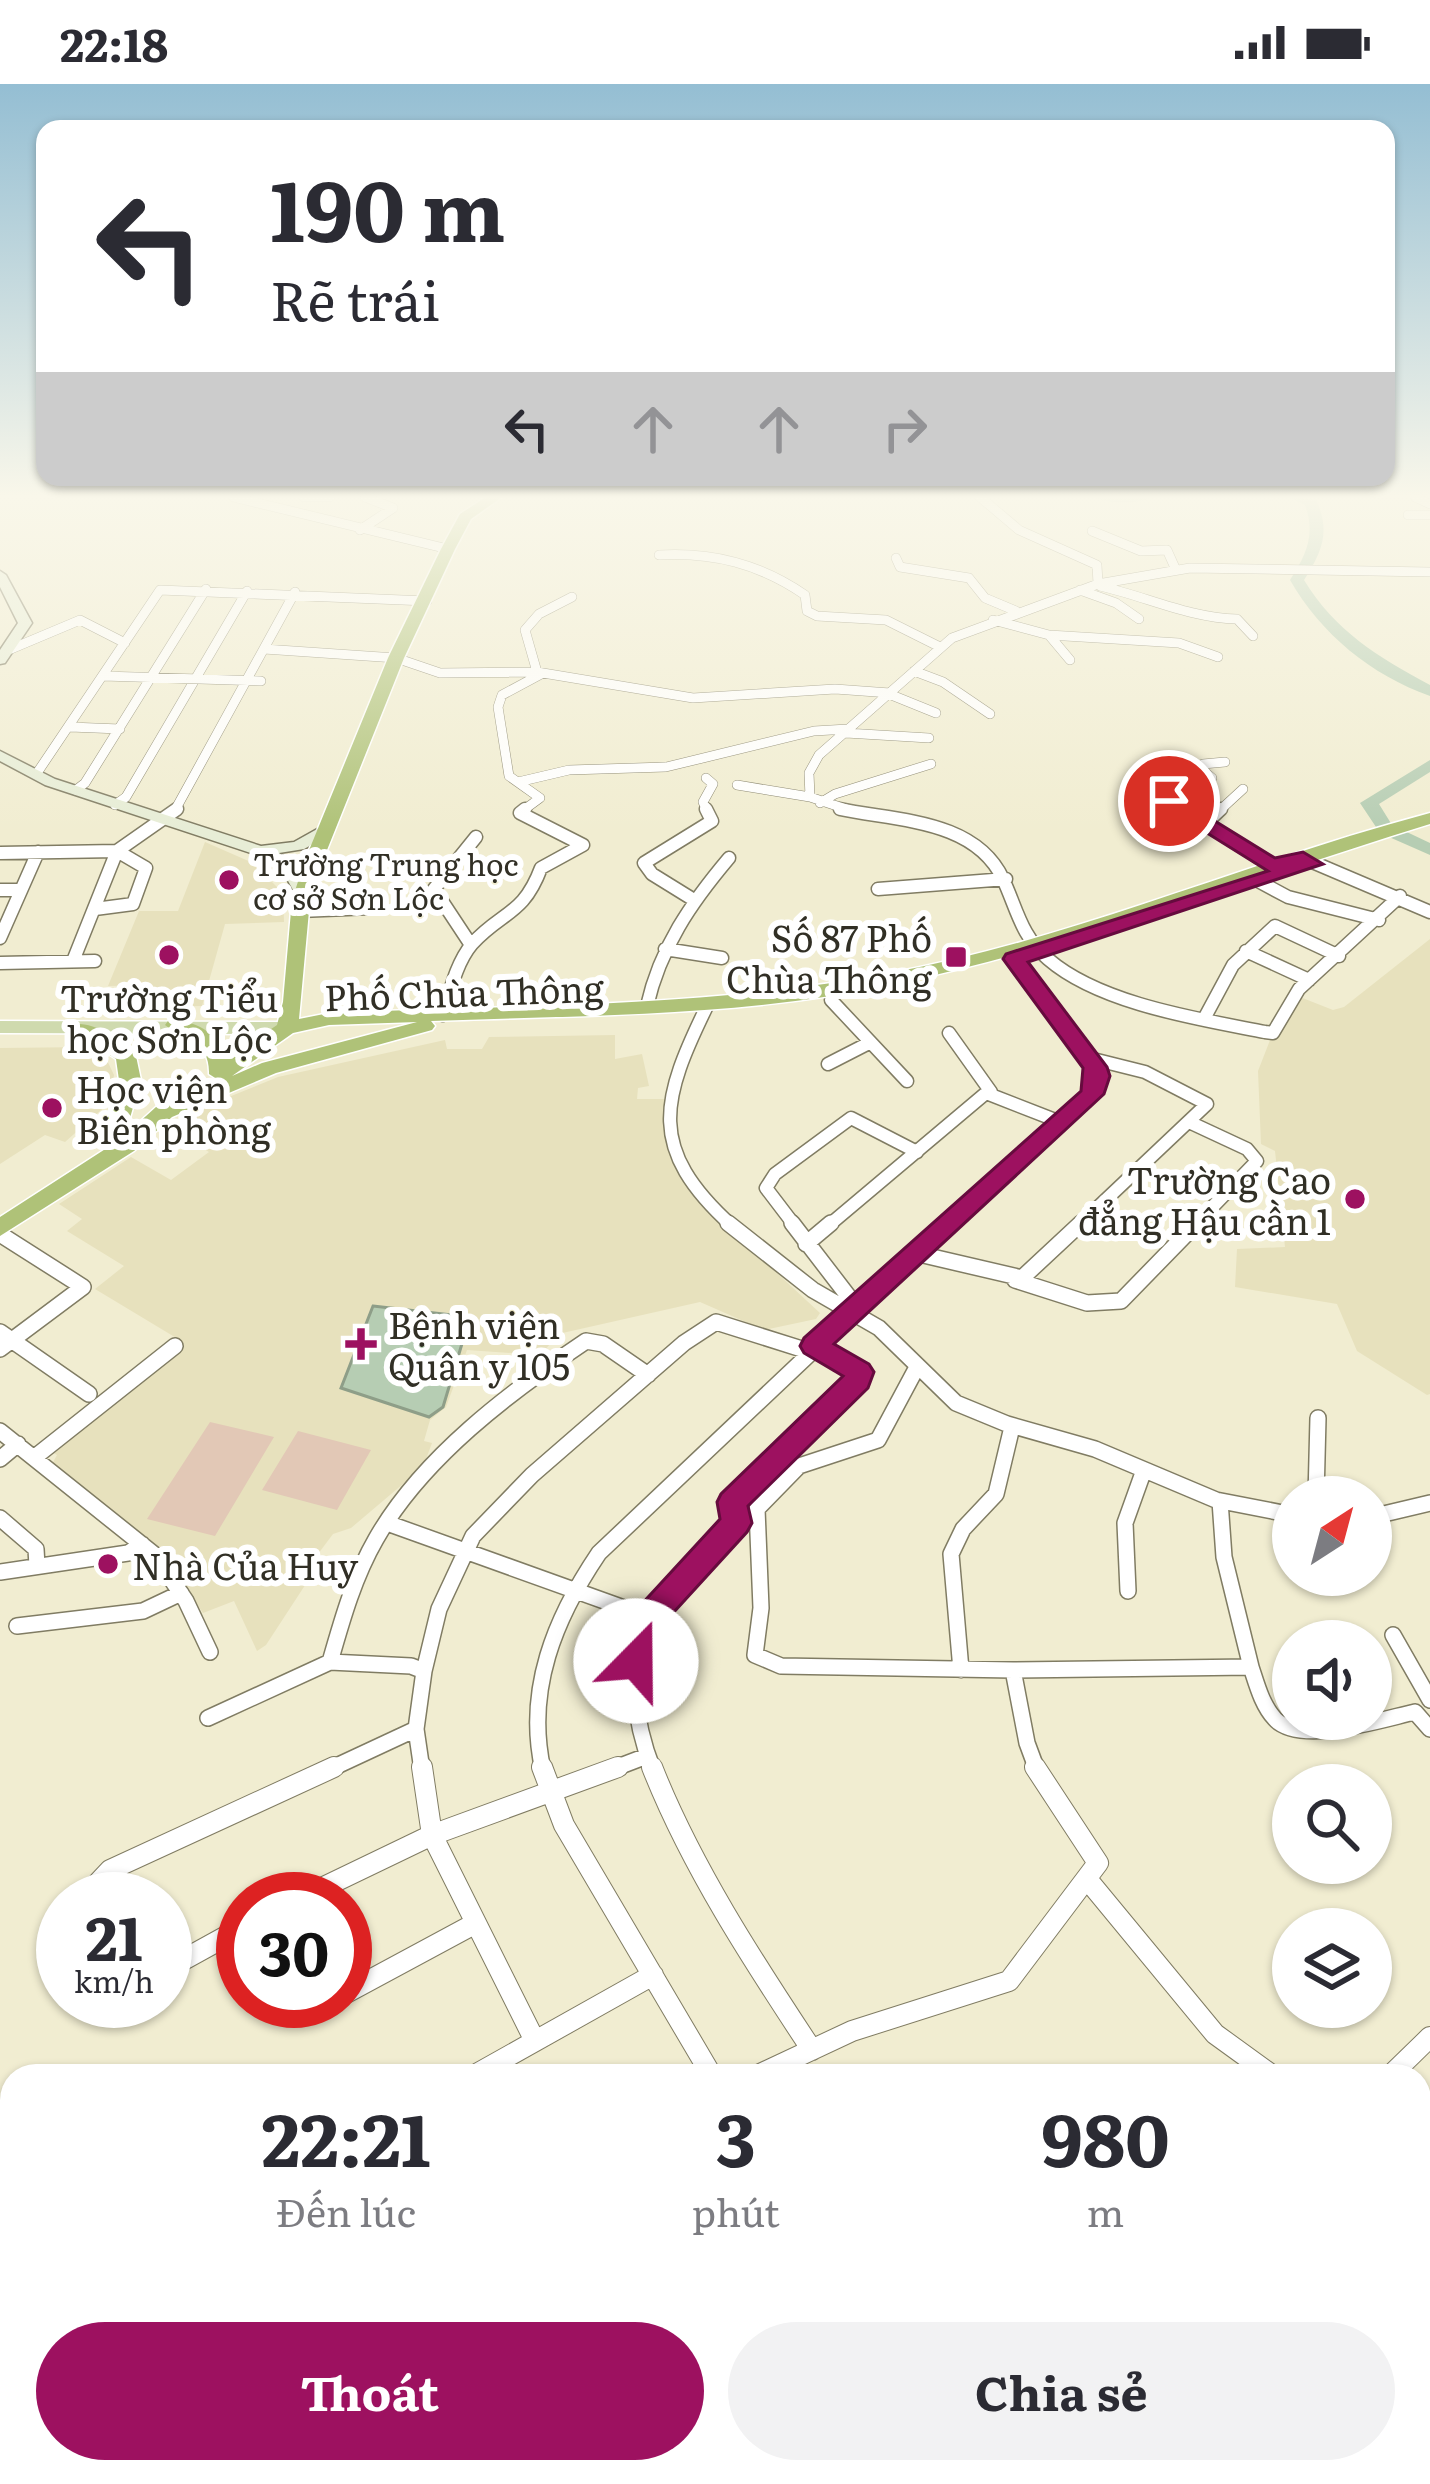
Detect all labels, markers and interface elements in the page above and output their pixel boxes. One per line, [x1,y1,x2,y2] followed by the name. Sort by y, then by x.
[60,9,168,76] text: 22:18
[270,143,505,268] text: 190 m
[72,168,228,324] icon: left
[270,257,440,338] text: Rẽ trái
[494,396,560,462] icon: left
[620,396,686,462] icon: ahead
[746,396,812,462] icon: ahead
[872,396,938,462] icon: right
[1118,750,1220,852] pin
[1136,768,1202,834] icon: arrive
[253,841,518,919] place label: Trường Trung học cơ sở Sơn Lộc
[216,867,242,893] marker: Trường Trung học cơ sở Sơn Lộc
[726,910,933,1004] place label: Số 87 Phố Chùa Thông
[156,942,182,968] marker: Trường Tiểu học Sơn Lộc
[943,944,969,970] marker: Số 87 Phố Chùa Thông
[323,960,606,1022] street label: Phố Chùa Thông
[60,970,278,1064] place label: Trường Tiểu học Sơn Lộc
[76,1061,272,1155] place label: Học viện Biên phòng
[39,1095,65,1121] marker: Học viện Biên phòng
[1078,1152,1331,1246] place label: Trường Cao đẳng Hậu cần 1
[1342,1186,1368,1212] marker: Trường Cao đẳng Hậu cần 1
[388,1297,570,1391] place label: Bệnh viện Quân y 105
[345,1328,377,1360] marker: Bệnh viện Quân y 105
[1272,1476,1392,1596] north arrow
[1272,1476,1392,2028] map controls
[132,1538,358,1591] place label: Nhà Của Huy
[95,1551,121,1577] marker: Nhà Của Huy
[573,1598,699,1724] position arrow
[1272,1620,1392,1740] button: sound
[1272,1764,1392,1884] button: search
[216,1872,372,2028] speed limit sign: 30
[85,1890,143,1979] text: 21
[1272,1908,1392,2028] button: layers
[74,1958,154,2002] text: km/h
[261,2082,431,2189] text: 22:21
[716,2082,756,2189] text: 3
[1041,2082,1170,2189] text: 980
[276,2181,416,2239] text: Đến lúc
[692,2181,780,2239] text: phút
[1086,2181,1124,2239] text: m
[36,2322,704,2460] button: Thoát
[728,2322,1395,2460] button: Chia sẻ

